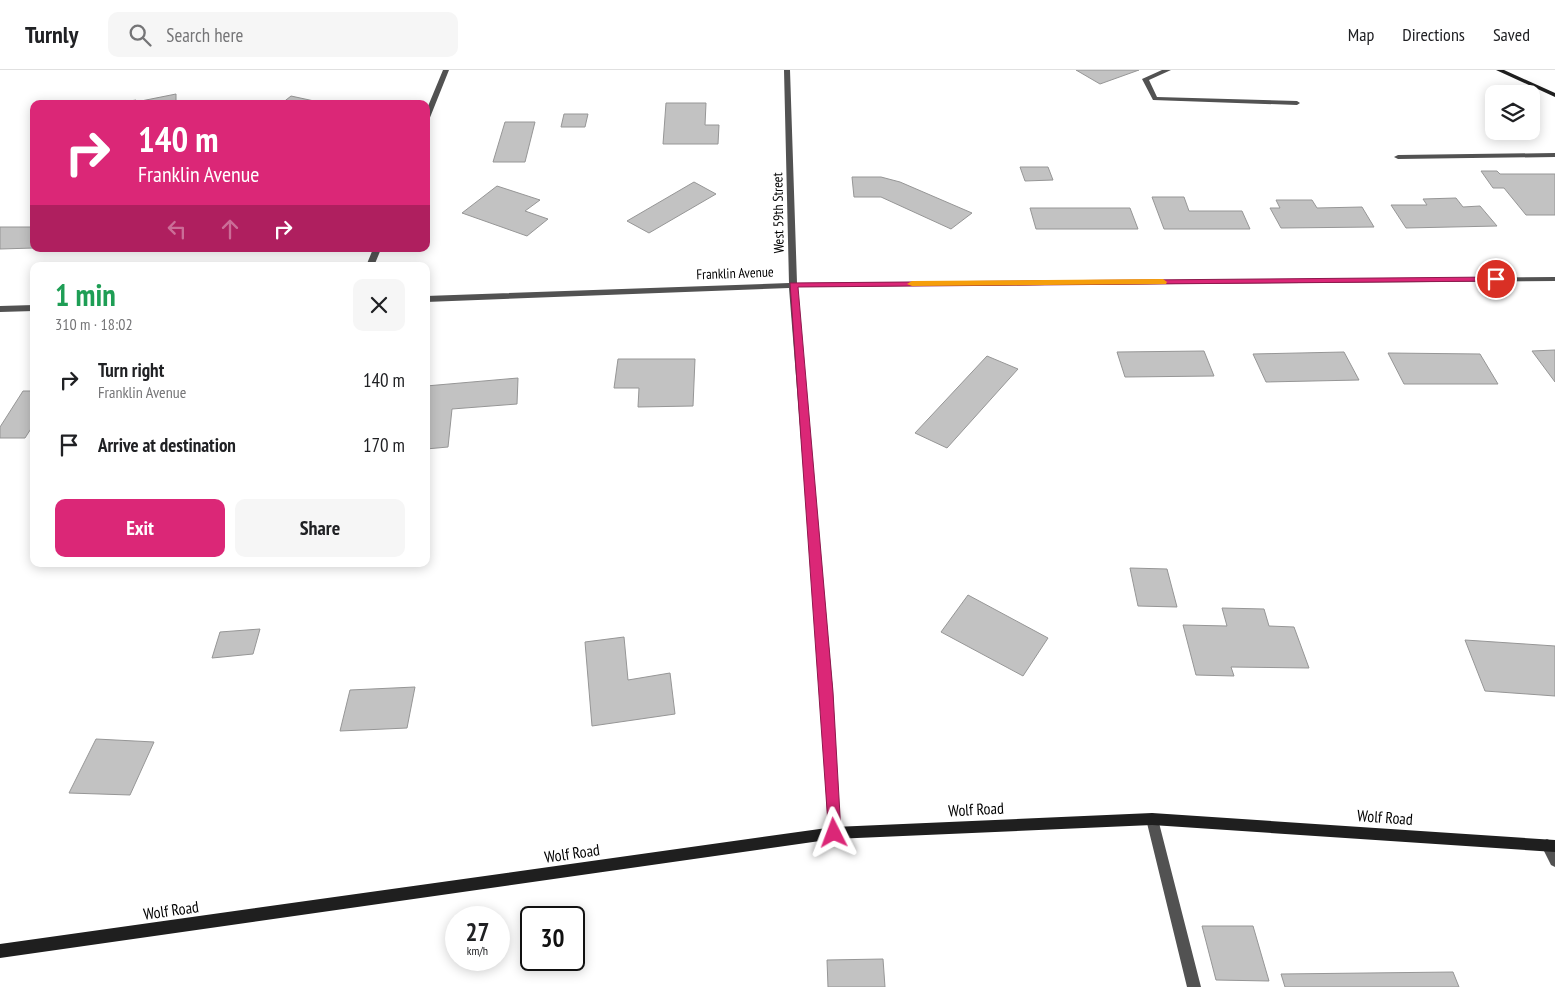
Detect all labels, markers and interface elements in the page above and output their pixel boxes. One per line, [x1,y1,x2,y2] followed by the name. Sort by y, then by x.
[108,12,458,57] search box
[25,19,78,50] text: Turnly
[126,21,154,49] icon: search
[166,23,243,47] text: Search here
[1348,23,1374,46] text: Map
[1402,23,1465,46] text: Directions
[1493,23,1530,46] text: Saved
[1485,85,1540,140] map controls
[1485,85,1540,140] button: layers
[138,116,219,162] text: 140 m
[55,120,120,185] icon: right
[138,160,259,188] text: Franklin Avenue
[768,172,788,254] street label: West 59th Street
[163,215,191,243] icon: left
[216,215,244,243] icon: ahead
[269,215,297,243] icon: right
[1475,258,1517,300] pin
[696,263,774,283] street label: Franklin Avenue
[1482,265,1510,293] icon: arrive
[55,275,116,314] text: 1 min
[353,279,405,331] button: close
[55,314,133,334] text: 310 m · 18:02
[98,358,164,382] text: Turn right
[55,366,83,394] icon: right
[363,368,405,392] text: 140 m
[98,382,186,402] text: Franklin Avenue
[55,431,83,459] icon: arrive
[98,433,236,457] text: Arrive at destination
[363,433,405,457] text: 170 m
[55,499,225,557] button: Exit
[235,499,405,557] button: Share
[948,798,1004,820] street label: Wolf Road
[1357,805,1414,829] street label: Wolf Road
[807,806,859,858] position arrow
[543,839,601,867] street label: Wolf Road
[142,896,200,924] street label: Wolf Road
[520,906,585,971] speed limit sign: 30
[466,916,489,948] text: 27
[467,943,488,958] text: km/h

